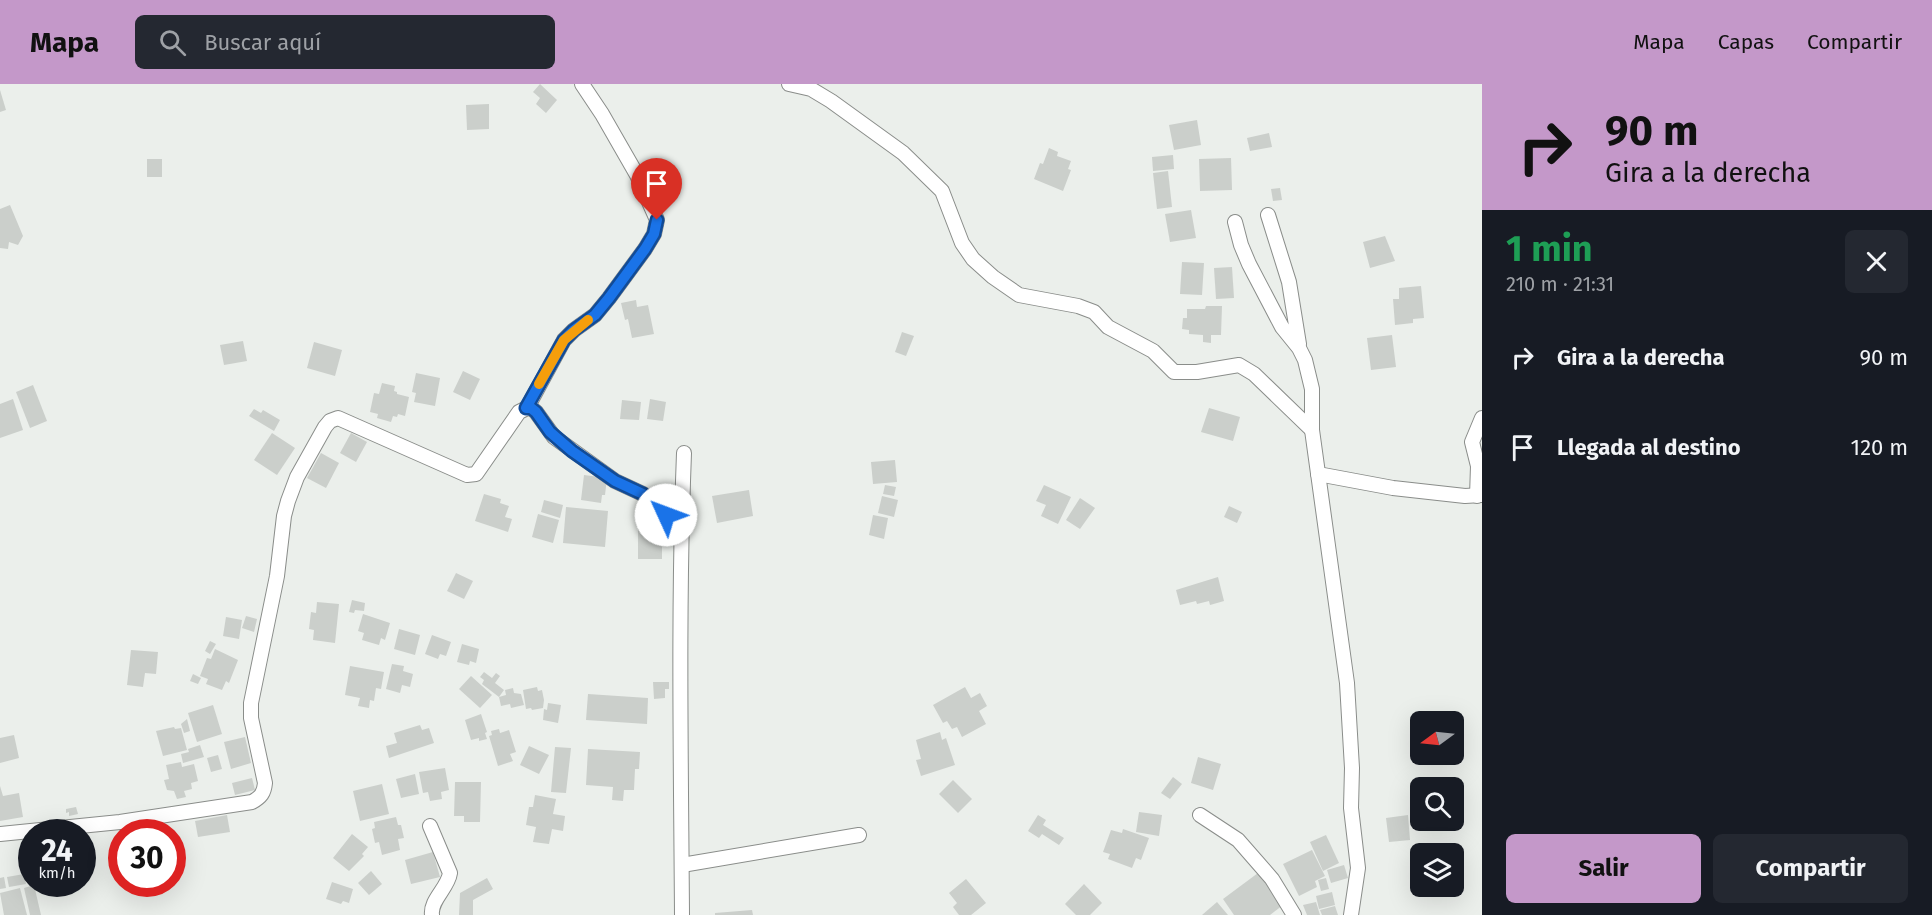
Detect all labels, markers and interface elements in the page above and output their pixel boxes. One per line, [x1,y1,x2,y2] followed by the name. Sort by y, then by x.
[135,15,555,69] search box
[30,26,99,59] text: Mapa
[156,26,189,59] icon: search
[204,29,321,56] text: Buscar aquí
[1633,29,1685,55] text: Mapa
[1718,29,1774,55] text: Capas
[1807,29,1902,55] text: Compartir
[1605,106,1699,156] text: 90 m
[1506,108,1584,186] icon: right
[1605,157,1811,189] text: Gira a la derecha
[631,158,682,220] pin
[640,167,673,200] icon: arrive
[1506,227,1593,271] text: 1 min
[1845,230,1908,293] button: close
[1506,272,1614,296] text: 210 m · 21:31
[1506,341,1539,374] icon: right
[1557,344,1725,371] text: Gira a la derecha
[1859,344,1908,371] text: 90 m
[1506,431,1539,464] icon: arrive
[1557,434,1741,461] text: Llegada al destino
[1851,434,1908,461] text: 120 m
[634,483,698,547] position arrow
[1410,711,1464,765] north arrow
[1410,711,1464,897] map controls
[1410,777,1464,831] button: search
[108,819,186,897] speed limit sign: 30
[41,833,73,869] text: 24
[1506,834,1701,903] button: Salir
[1713,834,1908,903] button: Compartir
[1410,843,1464,897] button: layers
[38,864,76,882] text: km/h

